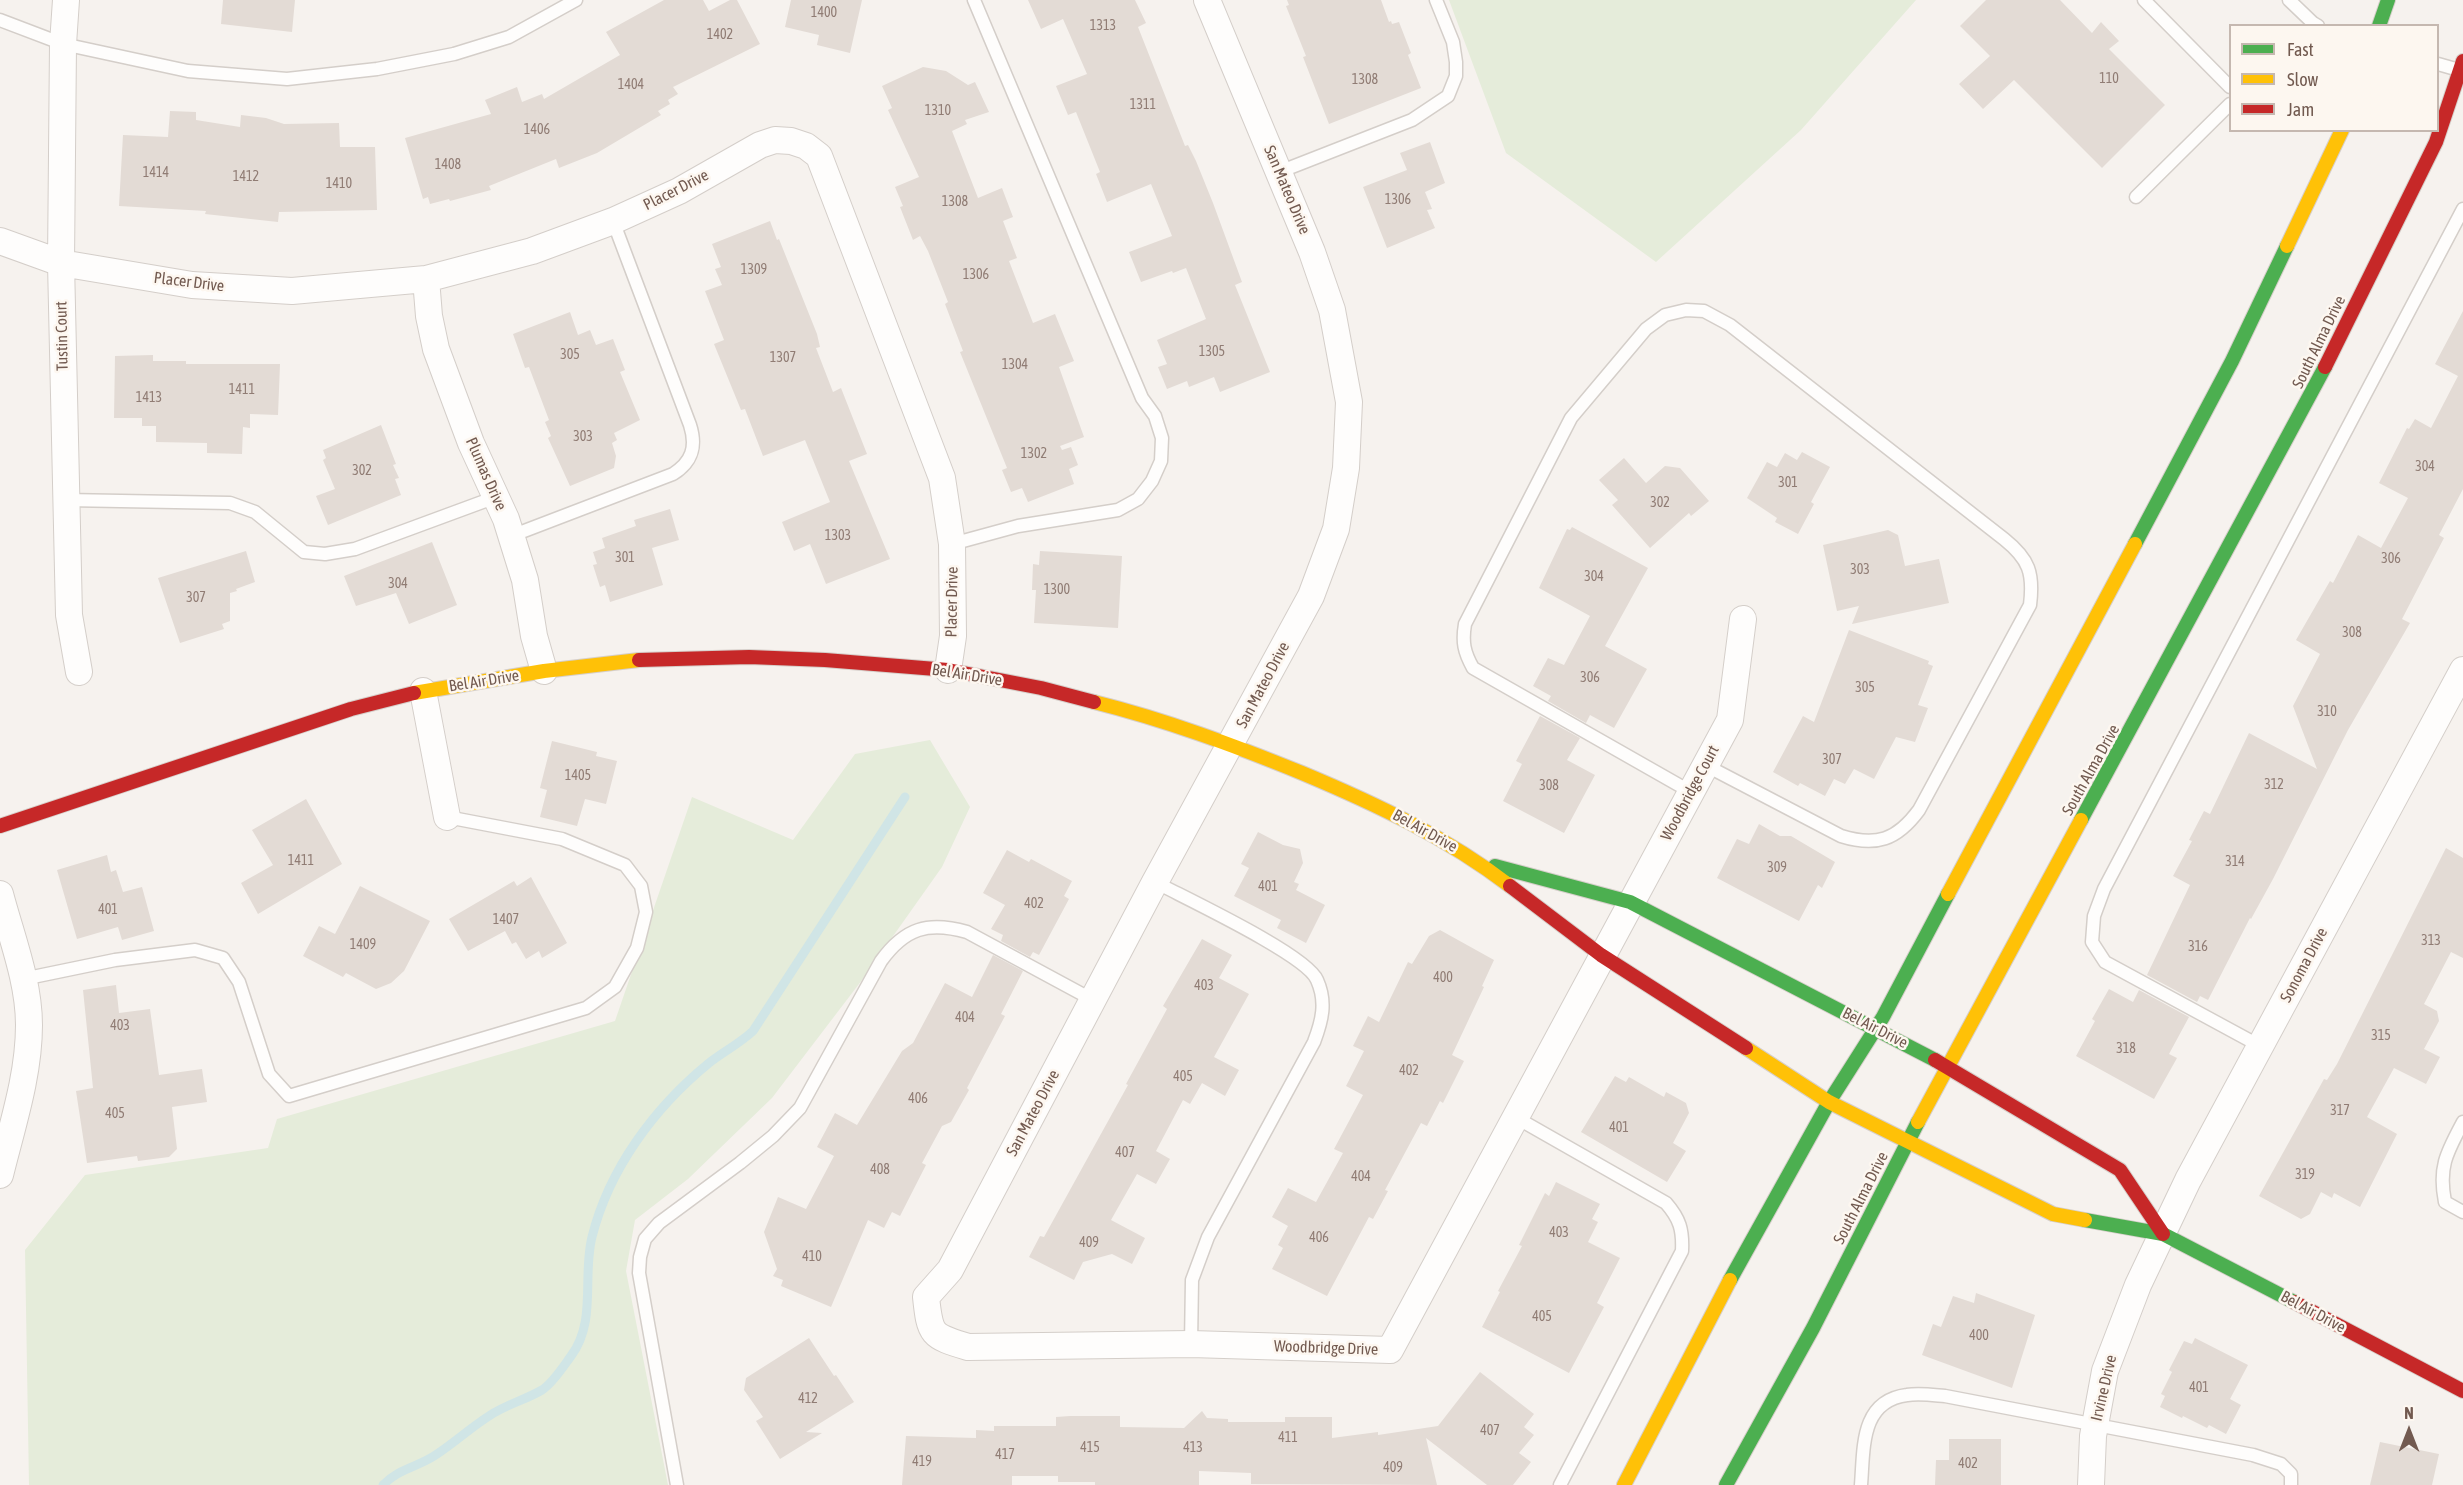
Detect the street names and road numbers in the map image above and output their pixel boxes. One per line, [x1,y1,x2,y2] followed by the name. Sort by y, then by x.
[1260,143,1314,237] street label: San Mateo Drive
[640,165,712,215] street label: Placer Drive
[153,268,225,296] street label: Placer Drive
[2288,292,2350,392] street label: South Alma Drive
[52,301,72,371] street label: Tustin Court
[461,435,511,513] street label: Plumas Drive
[942,567,962,637] street label: Placer Drive
[1232,639,1294,731] street label: San Mateo Drive
[931,660,1003,690] street label: Bel Air Drive
[448,666,520,696] street label: Bel Air Drive
[2058,721,2124,819] street label: South Alma Drive
[1657,742,1723,844] street label: Woodbridge Court
[1389,805,1461,857] street label: Bel Air Drive
[2276,924,2332,1006] street label: Sonoma Drive
[1839,1003,1911,1053] street label: Bel Air Drive
[1002,1067,1064,1159] street label: San Mateo Drive
[1830,1149,1892,1247] street label: South Alma Drive
[2277,1287,2349,1337] street label: Bel Air Drive
[1274,1337,1378,1359] street label: Woodbridge Drive
[2087,1353,2121,1423] street label: Irvine Drive

